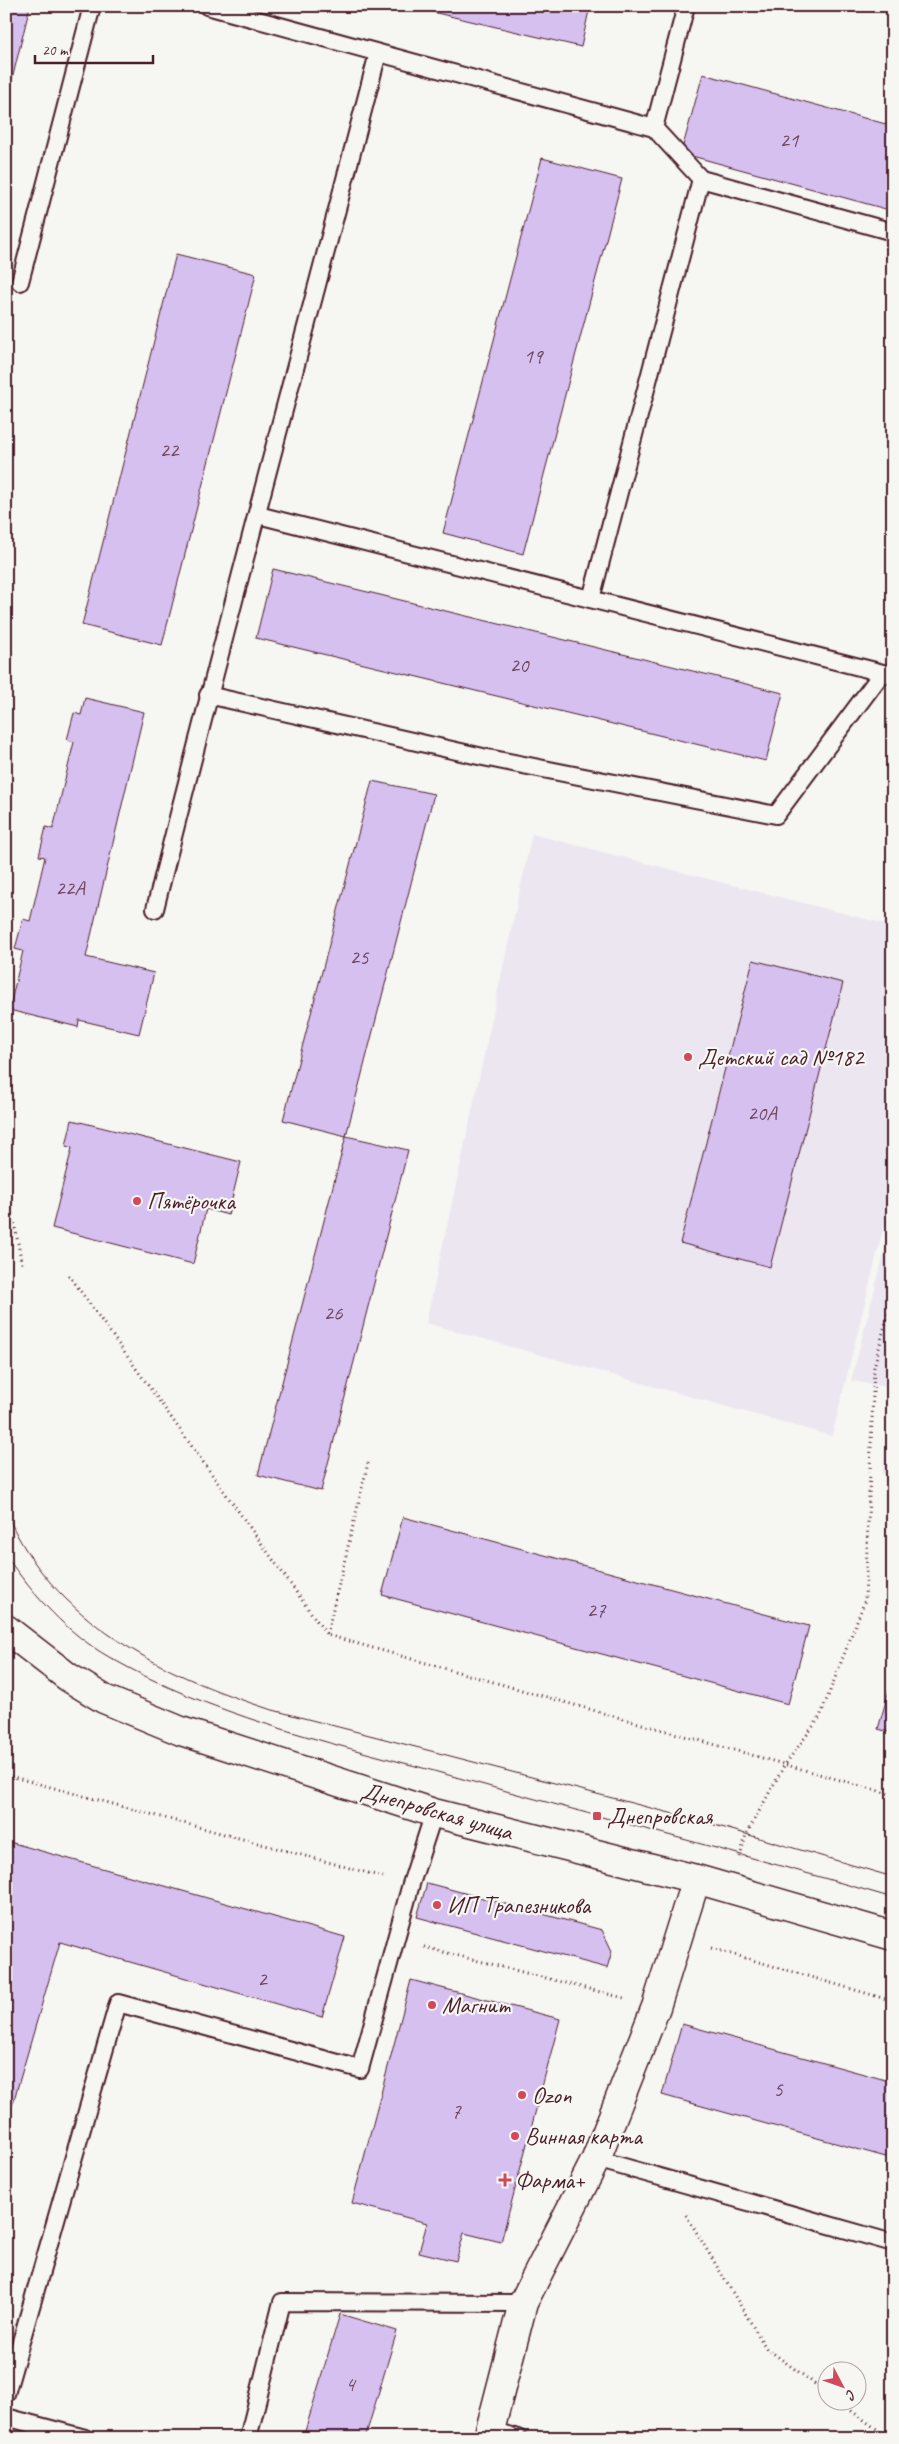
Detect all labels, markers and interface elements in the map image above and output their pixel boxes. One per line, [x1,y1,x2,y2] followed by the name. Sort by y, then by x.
[35,32,152,64] scale bar
[42,41,69,60] text: 20 m
[780,127,800,153] house number: 21
[524,343,544,369] house number: 19
[160,437,180,463] house number: 22
[510,652,530,678] house number: 20
[55,875,86,901] house number: 22А
[350,944,370,970] house number: 25
[698,1042,866,1072] place label: Детский сад №182
[682,1051,694,1063] marker: Детский сад №182
[747,1100,778,1126] house number: 20А
[147,1186,236,1216] place label: Пятёрочка
[131,1195,143,1207] marker: Пятёрочка
[324,1300,343,1326] house number: 26
[587,1597,607,1623] house number: 27
[358,1775,518,1847] street label: Днепровская улица
[607,1801,714,1831] place label: Днепровская
[591,1810,603,1822] marker: Днепровская
[447,1890,591,1920] place label: ИП Трапезникова
[431,1899,443,1911] marker: ИП Трапезникова
[257,1966,268,1992] house number: 2
[442,1990,511,2020] place label: Магнит
[426,1999,438,2011] marker: Магнит
[773,2076,784,2102] house number: 5
[532,2080,572,2110] place label: Ozon
[516,2089,528,2101] marker: Ozon
[451,2098,462,2124] house number: 7
[525,2121,643,2151] place label: Винная карта
[509,2130,521,2142] marker: Винная карта
[515,2165,586,2195] place label: Фарма+
[499,2174,511,2186] marker: Фарма+
[816,2362,866,2412] north arrow
[345,2371,357,2397] house number: 4
[841,2386,860,2404] text: С

